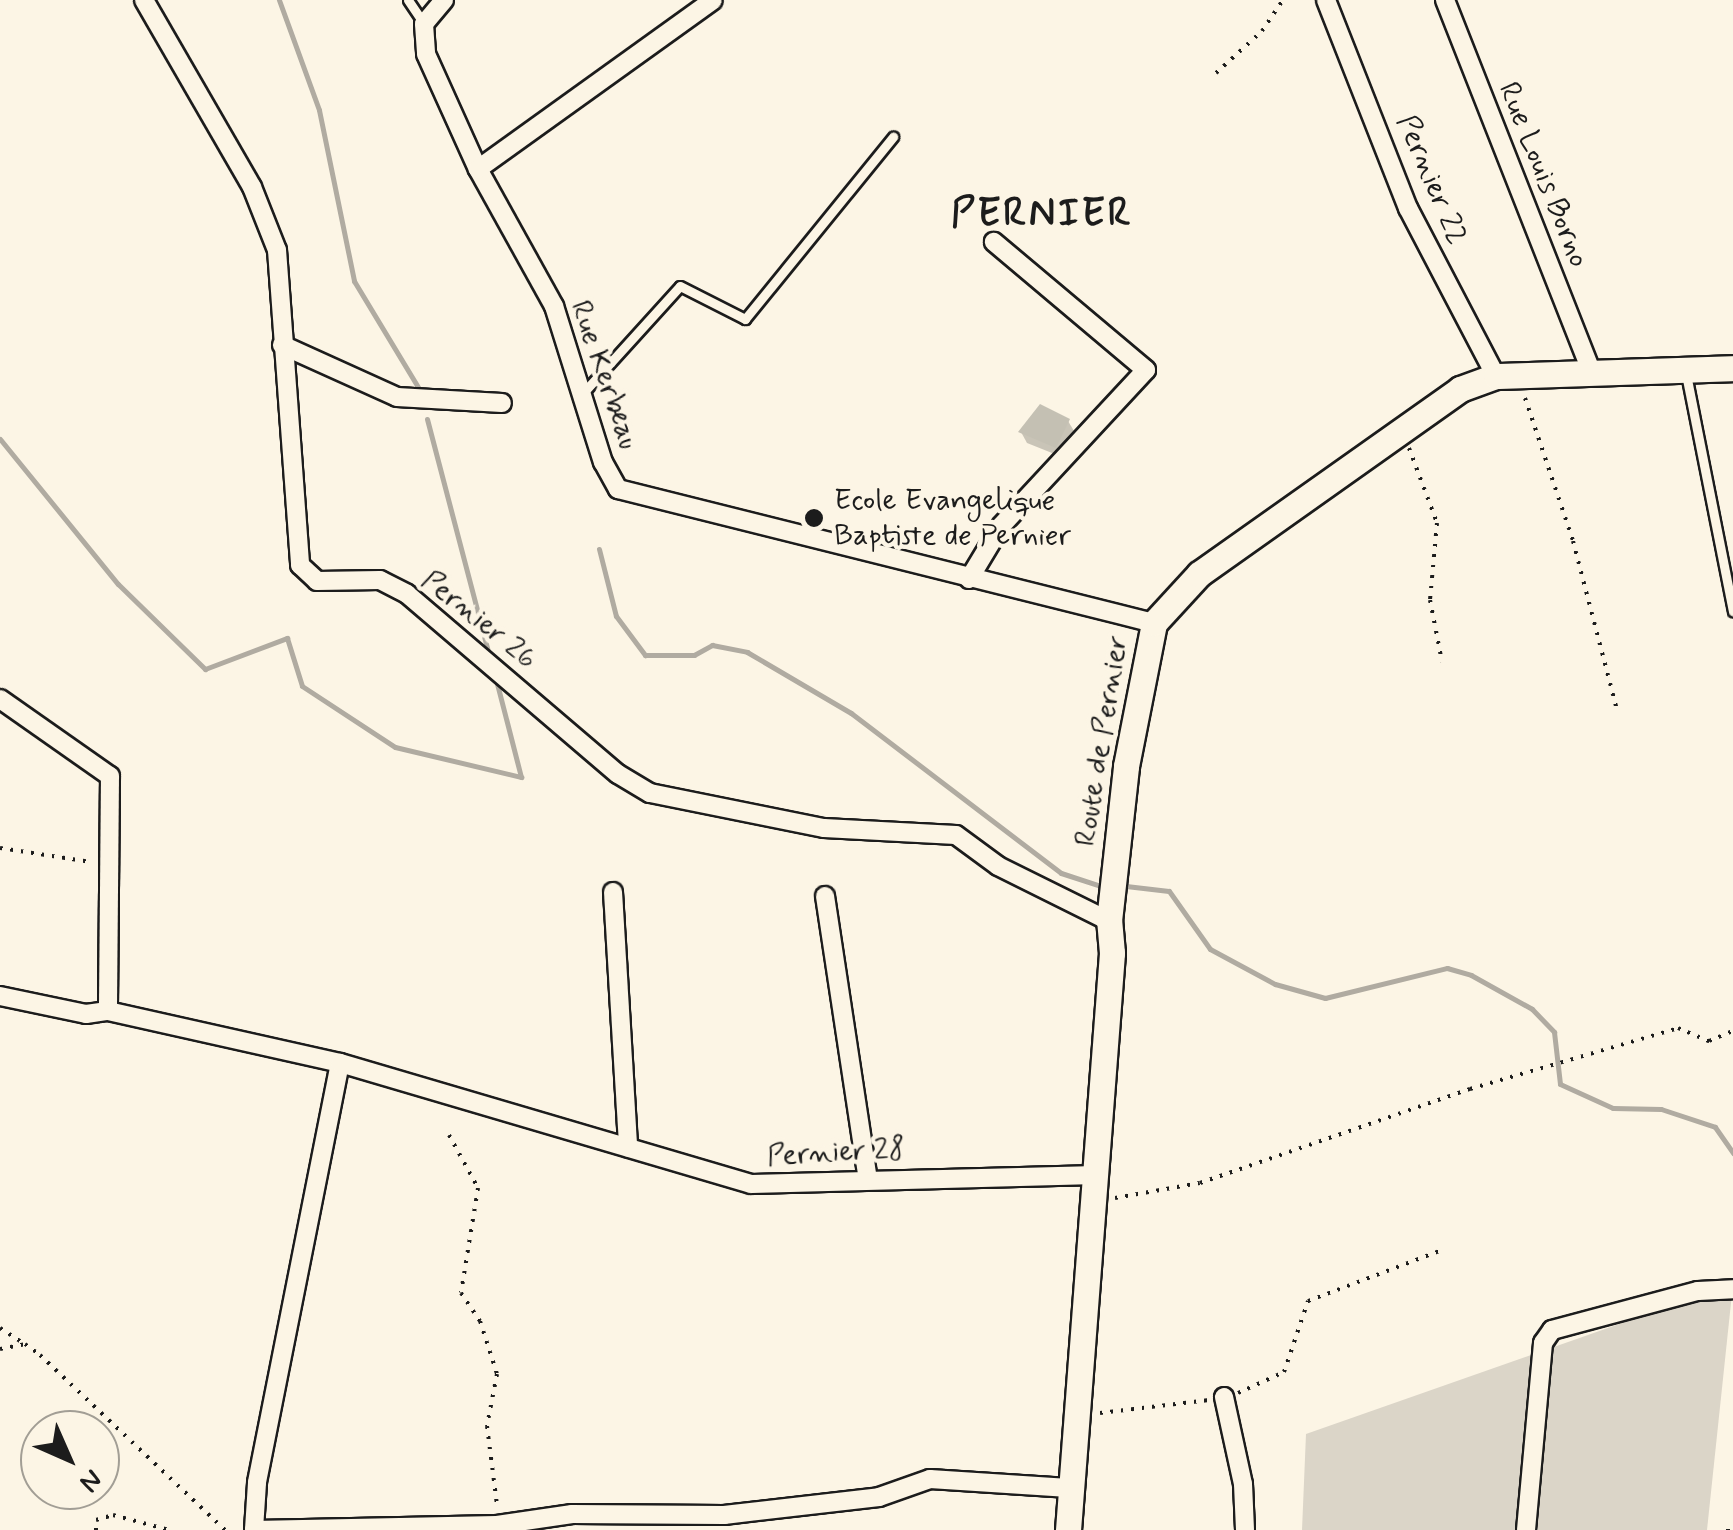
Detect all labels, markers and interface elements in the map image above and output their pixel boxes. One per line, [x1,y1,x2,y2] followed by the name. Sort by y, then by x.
[1489,75,1597,275] street label: Rue Louis Borno
[1388,110,1474,250] street label: Pernier 22
[951,190,1133,238] district label: PERNIER
[562,295,646,455] street label: Rue Kerbeau
[834,483,1080,554] place label: Ecole Evangelique Baptiste de Pernier
[803,507,825,529] marker: Ecole Evangelique Baptiste de Pernier
[414,562,544,678] street label: Pernier 26
[1068,635,1136,847] street label: Route de Pernier
[766,1131,906,1175] street label: Pernier 28
[20,1410,120,1510] north arrow
[70,1460,110,1500] text: N

